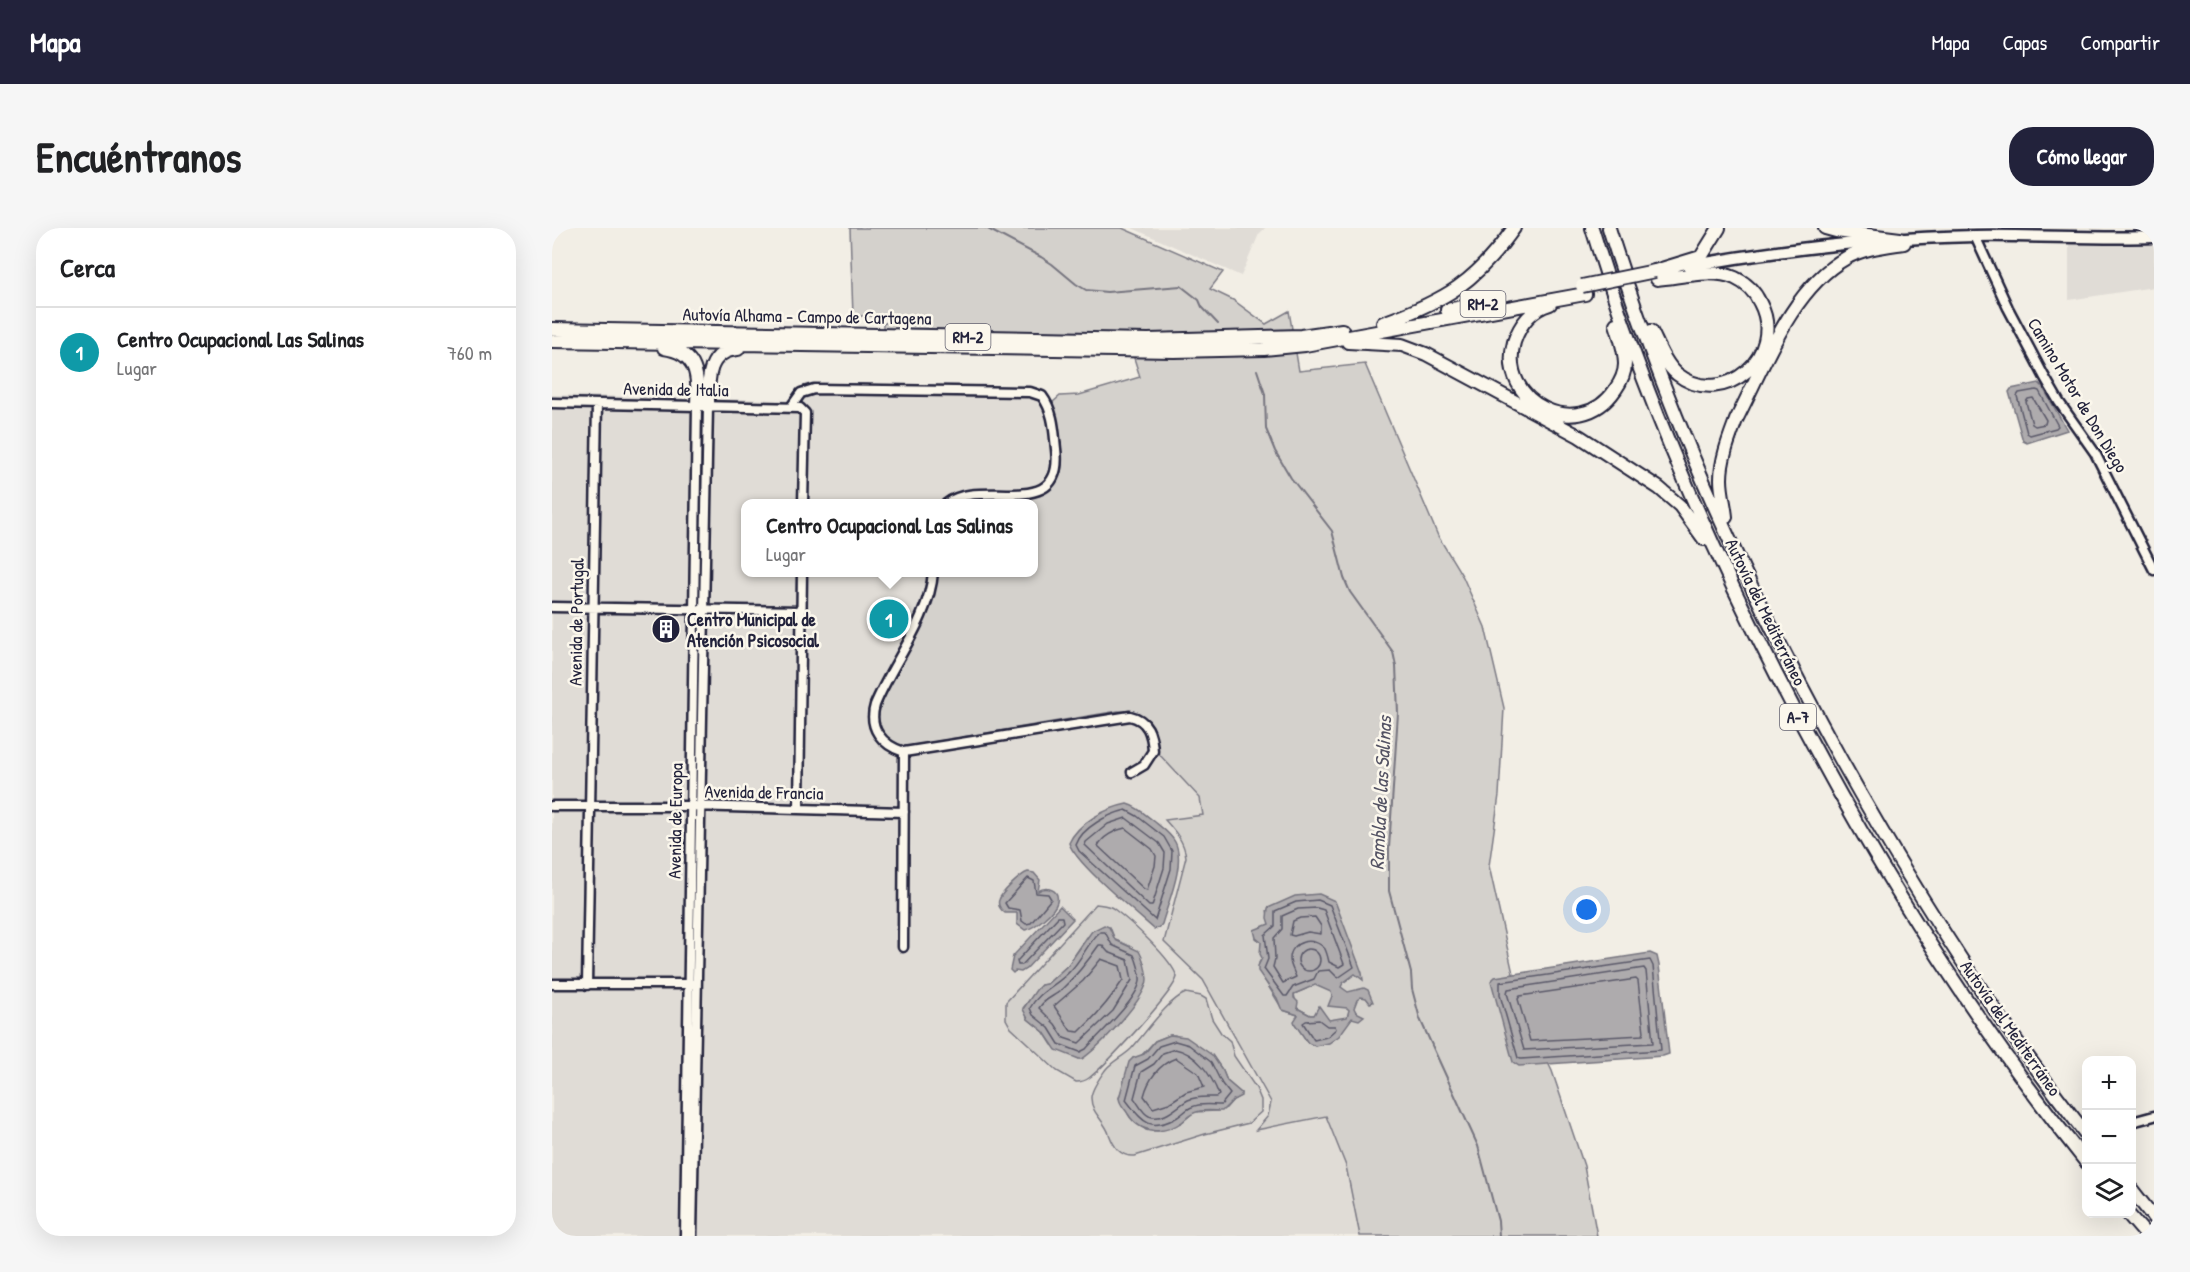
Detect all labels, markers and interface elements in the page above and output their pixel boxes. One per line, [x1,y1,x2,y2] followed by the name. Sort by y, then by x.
[30,23,81,61] text: Mapa
[1931,28,1969,57] text: Mapa
[2002,28,2047,57] text: Capas
[2080,28,2160,57] text: Compartir
[2009,127,2154,186] button: Cómo llegar
[36,128,242,185] text: Encuéntranos
[60,250,115,285] text: Cerca
[1460,291,1506,317] road number: RM-2
[682,301,932,331] street label: Autovía Alhama - Campo de Cartagena
[2022,313,2134,477] street label: Camino Motor de Don Diego
[117,324,364,354] text: Centro Ocupacional Las Salinas
[946,324,990,350] road number: RM-2
[76,339,83,366] text: 1
[447,339,492,366] text: 760 m
[117,354,157,381] text: Lugar
[623,376,729,402] street label: Avenida de Italia
[741,499,1038,577] popup
[766,510,1013,540] text: Centro Ocupacional Las Salinas
[1720,534,1812,690] street label: Autovía del Mediterráneo
[766,540,806,567] text: Lugar
[562,558,590,686] street label: Avenida de Portugal
[870,596,908,642] pin: 1
[687,607,820,653] place label: Centro Municipal de Atención Psicosocial
[650,613,682,645] building icon: Centro Municipal de Atención Psicosocial
[1780,704,1816,730] road number: A-7
[1362,713,1398,870] water label: Rambla de las Salinas
[661,763,689,879] street label: Avenida de Europa
[704,778,824,806] street label: Avenida de Francia
[1572,895,1601,924] your location
[1955,955,2067,1101] street label: Autovía del Mediterráneo
[2082,1056,2136,1218] map controls
[2082,1056,2136,1110] button: +
[2082,1110,2136,1164] button: −
[2082,1164,2136,1218] button: layers

